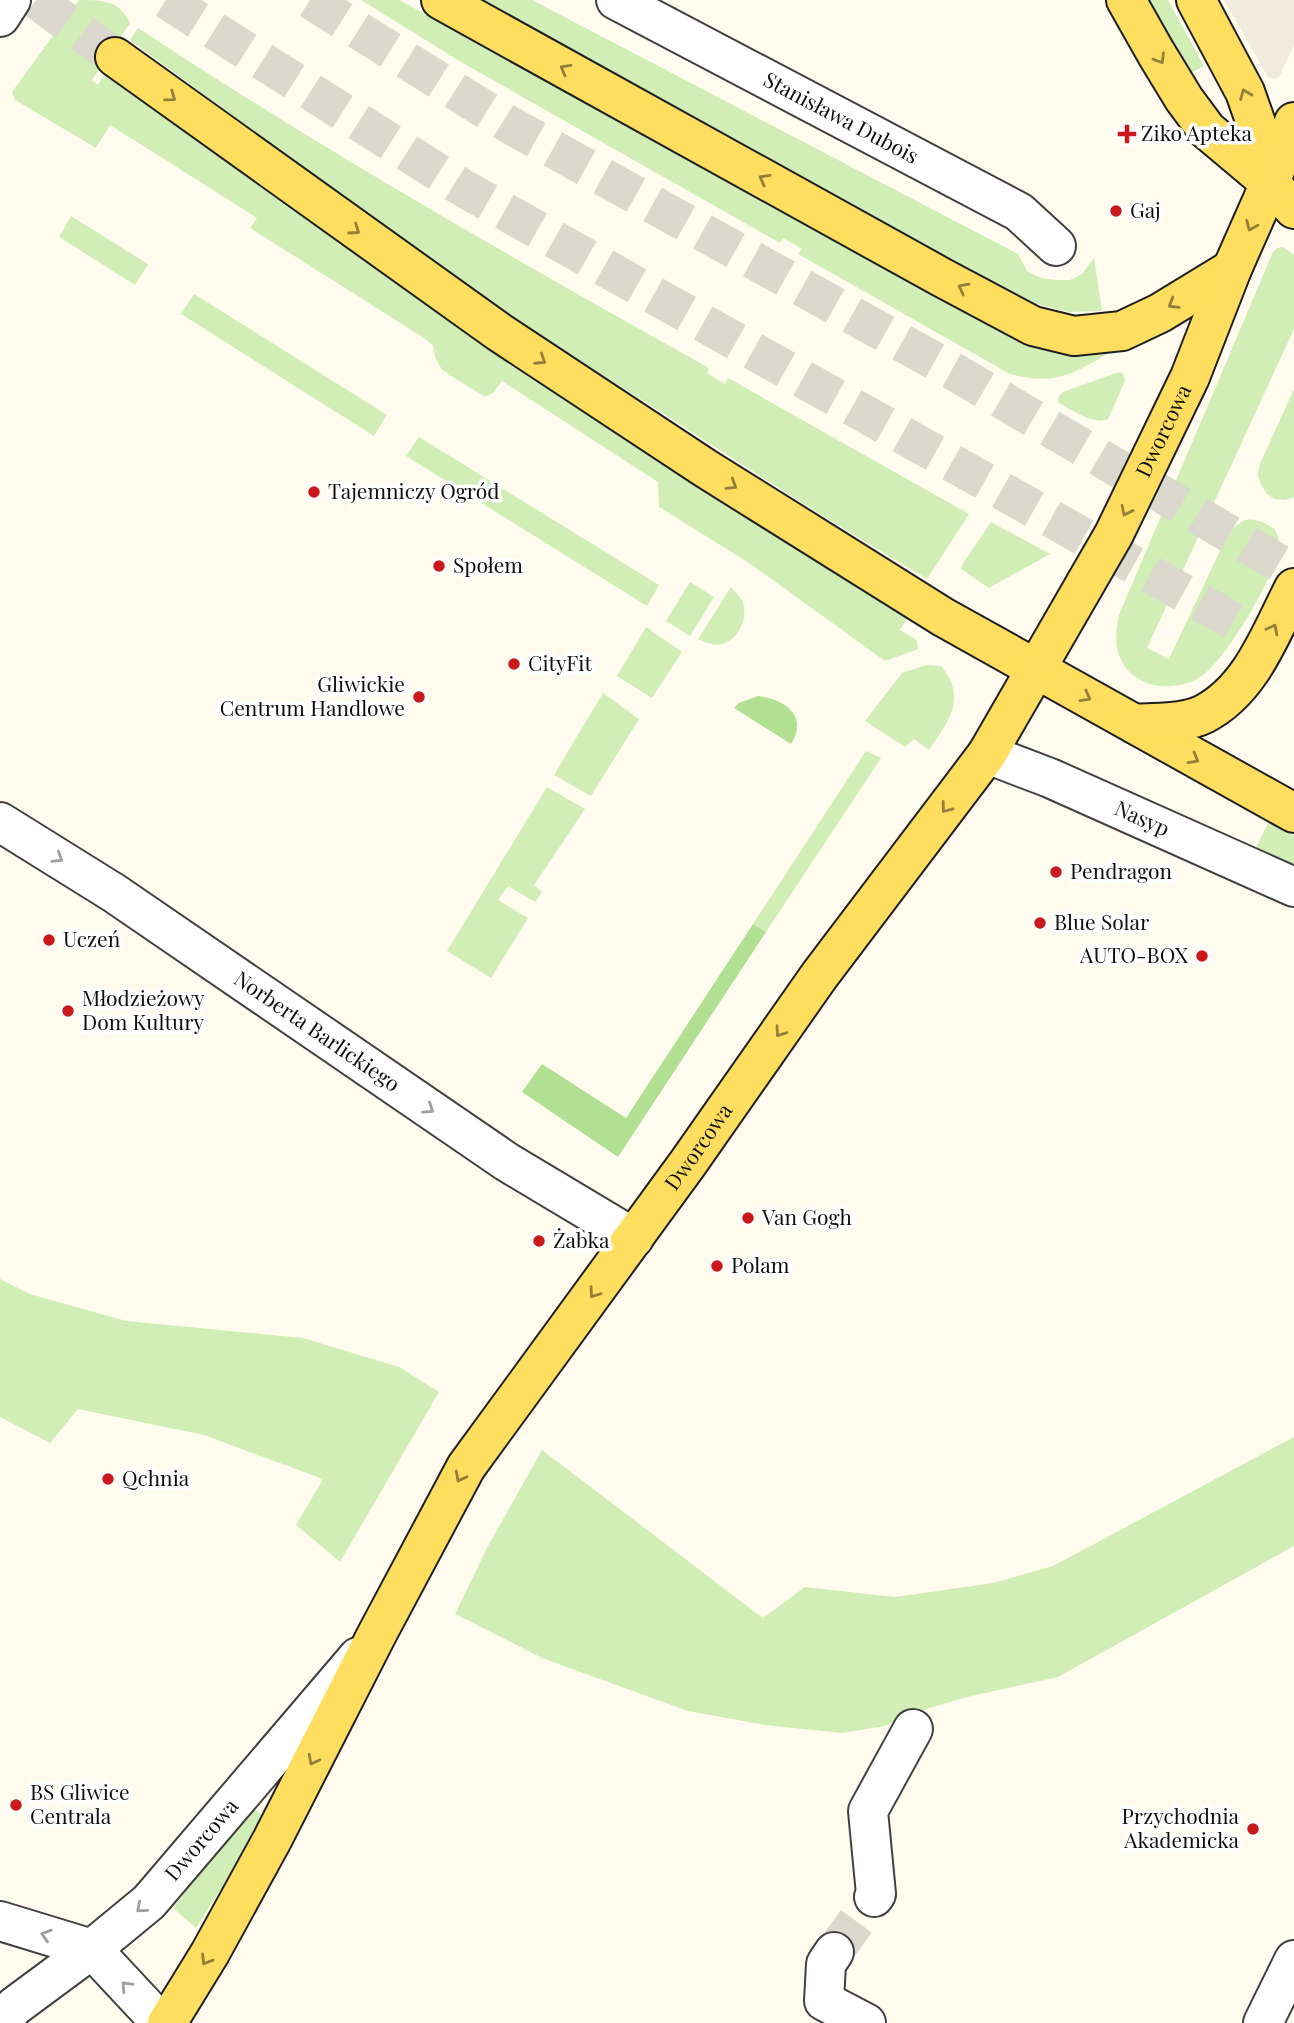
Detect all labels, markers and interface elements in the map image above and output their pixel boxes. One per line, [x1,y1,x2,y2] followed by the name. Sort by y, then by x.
[1151,52,1164,65] one-way arrow
[559,64,572,77] one-way arrow
[759,64,924,169] street label: Stanisława Dubois
[163,89,176,101] one-way arrow
[1239,89,1253,101] one-way arrow
[1141,118,1252,146] place label: Ziko Apteka
[1119,126,1135,142] marker: Ziko Apteka
[758,174,771,187] one-way arrow
[1130,195,1161,223] place label: Gaj
[1108,203,1124,219] marker: Gaj
[1245,219,1259,231] one-way arrow
[347,222,360,234] one-way arrow
[958,283,970,297] one-way arrow
[1168,296,1181,309] one-way arrow
[534,352,547,365] one-way arrow
[1128,379,1197,481] street label: Dworcowa
[328,476,499,504] place label: Tajemniczy Ogród
[724,476,737,489] one-way arrow
[306,484,322,500] marker: Tajemniczy Ogród
[1120,504,1134,516] one-way arrow
[453,550,523,578] place label: Społem
[431,558,447,574] marker: Społem
[1264,624,1278,636] one-way arrow
[528,648,592,676] place label: CityFit
[506,656,522,672] marker: CityFit
[220,669,405,721] place label: Gliwickie Centrum Handlowe
[411,689,427,705] marker: Gliwickie Centrum Handlowe
[1079,689,1091,702] one-way arrow
[1186,750,1199,763] one-way arrow
[1111,793,1174,842] street label: Nasyp
[942,800,954,813] one-way arrow
[50,850,63,863] one-way arrow
[1070,856,1173,884] place label: Pendragon
[1048,864,1064,880] marker: Pendragon
[1054,907,1150,935] place label: Blue Solar
[1032,915,1048,931] marker: Blue Solar
[63,924,121,952] place label: Uczeń
[41,932,57,948] marker: Uczeń
[1079,940,1189,968] place label: AUTO-BOX
[1194,948,1210,964] marker: AUTO-BOX
[229,963,406,1097] street label: Norberta Barlickiego
[82,983,205,1035] place label: Młodzieżowy Dom Kultury
[60,1003,76,1019] marker: Młodzieżowy Dom Kultury
[776,1024,788,1037] one-way arrow
[657,1097,738,1195] street label: Dworcowa
[421,1101,434,1113] one-way arrow
[761,1202,853,1230] place label: Van Gogh
[740,1210,756,1226] marker: Van Gogh
[553,1225,610,1253] place label: Żabka
[531,1233,547,1249] marker: Żabka
[731,1250,790,1278] place label: Polam
[709,1258,725,1274] marker: Polam
[589,1285,602,1298] one-way arrow
[122,1463,190,1491] place label: Qchnia
[455,1470,469,1482] one-way arrow
[100,1471,116,1487] marker: Qchnia
[307,1753,321,1765] one-way arrow
[30,1777,130,1829] place label: BS Gliwice Centrala
[157,1791,244,1886] street label: Dworcowa
[8,1797,24,1813] marker: BS Gliwice Centrala
[1122,1801,1240,1853] place label: Przychodnia Akademicka
[1245,1821,1261,1837] marker: Przychodnia Akademicka
[136,1900,149,1912] one-way arrow
[41,1928,53,1943] one-way arrow
[201,1953,214,1966] one-way arrow
[122,1981,135,1994] one-way arrow

